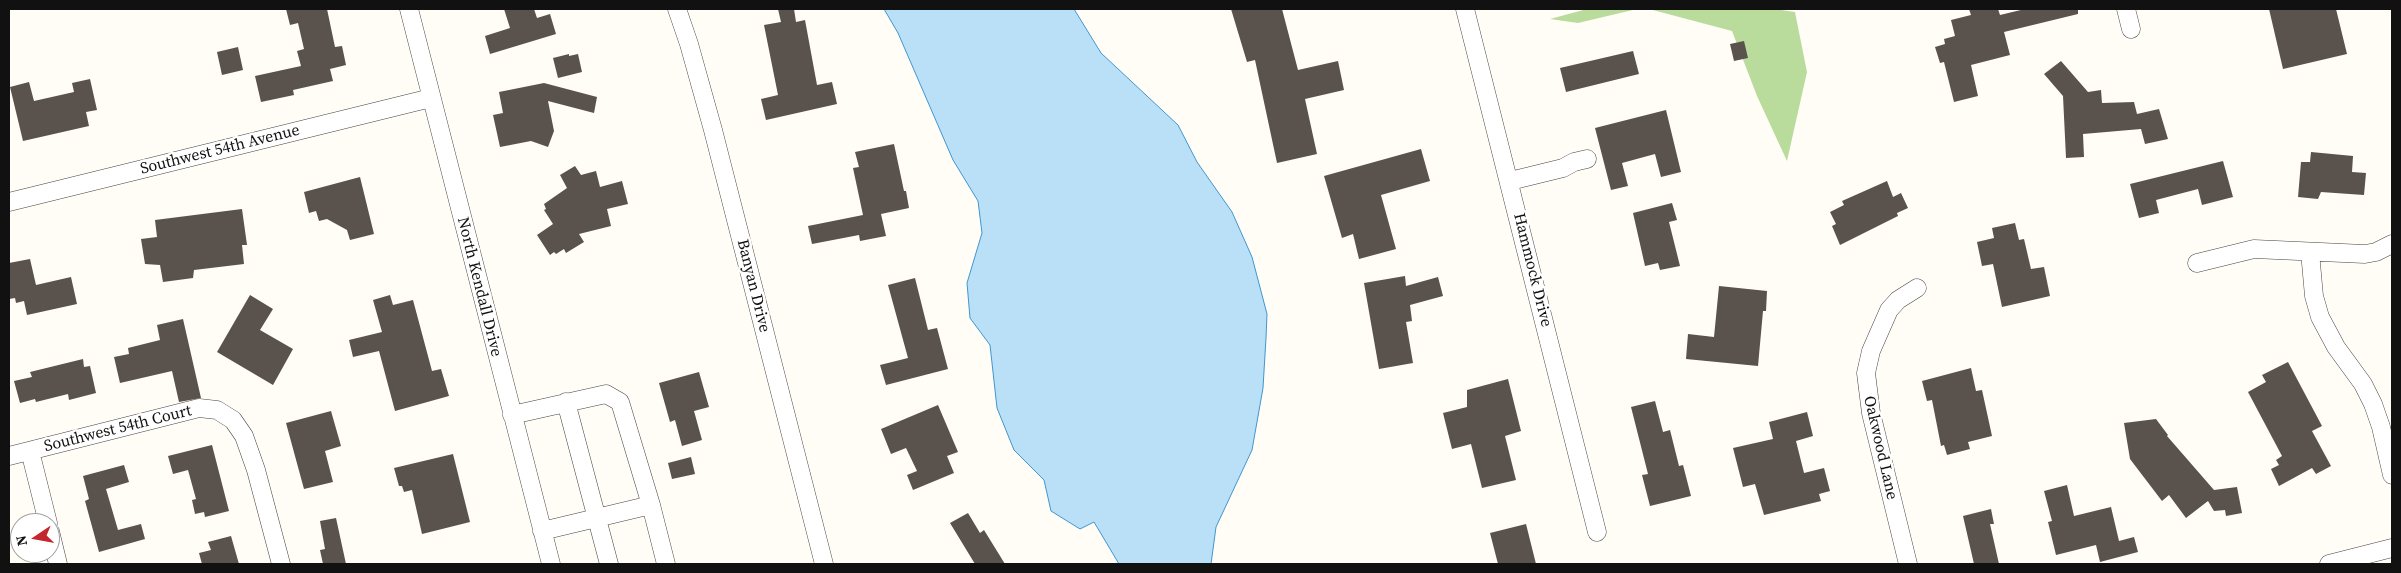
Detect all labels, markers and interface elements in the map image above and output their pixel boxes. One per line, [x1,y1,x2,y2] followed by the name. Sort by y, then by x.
[138,121,302,179] street label: Southwest 54th Avenue
[1509,211,1555,329] street label: Hammock Drive
[452,215,506,359] street label: North Kendall Drive
[732,237,774,335] street label: Banyan Drive
[1859,394,1901,502] street label: Oakwood Lane
[42,401,194,457] street label: Southwest 54th Court
[10,513,60,563] north arrow
[10,534,32,548] text: N

